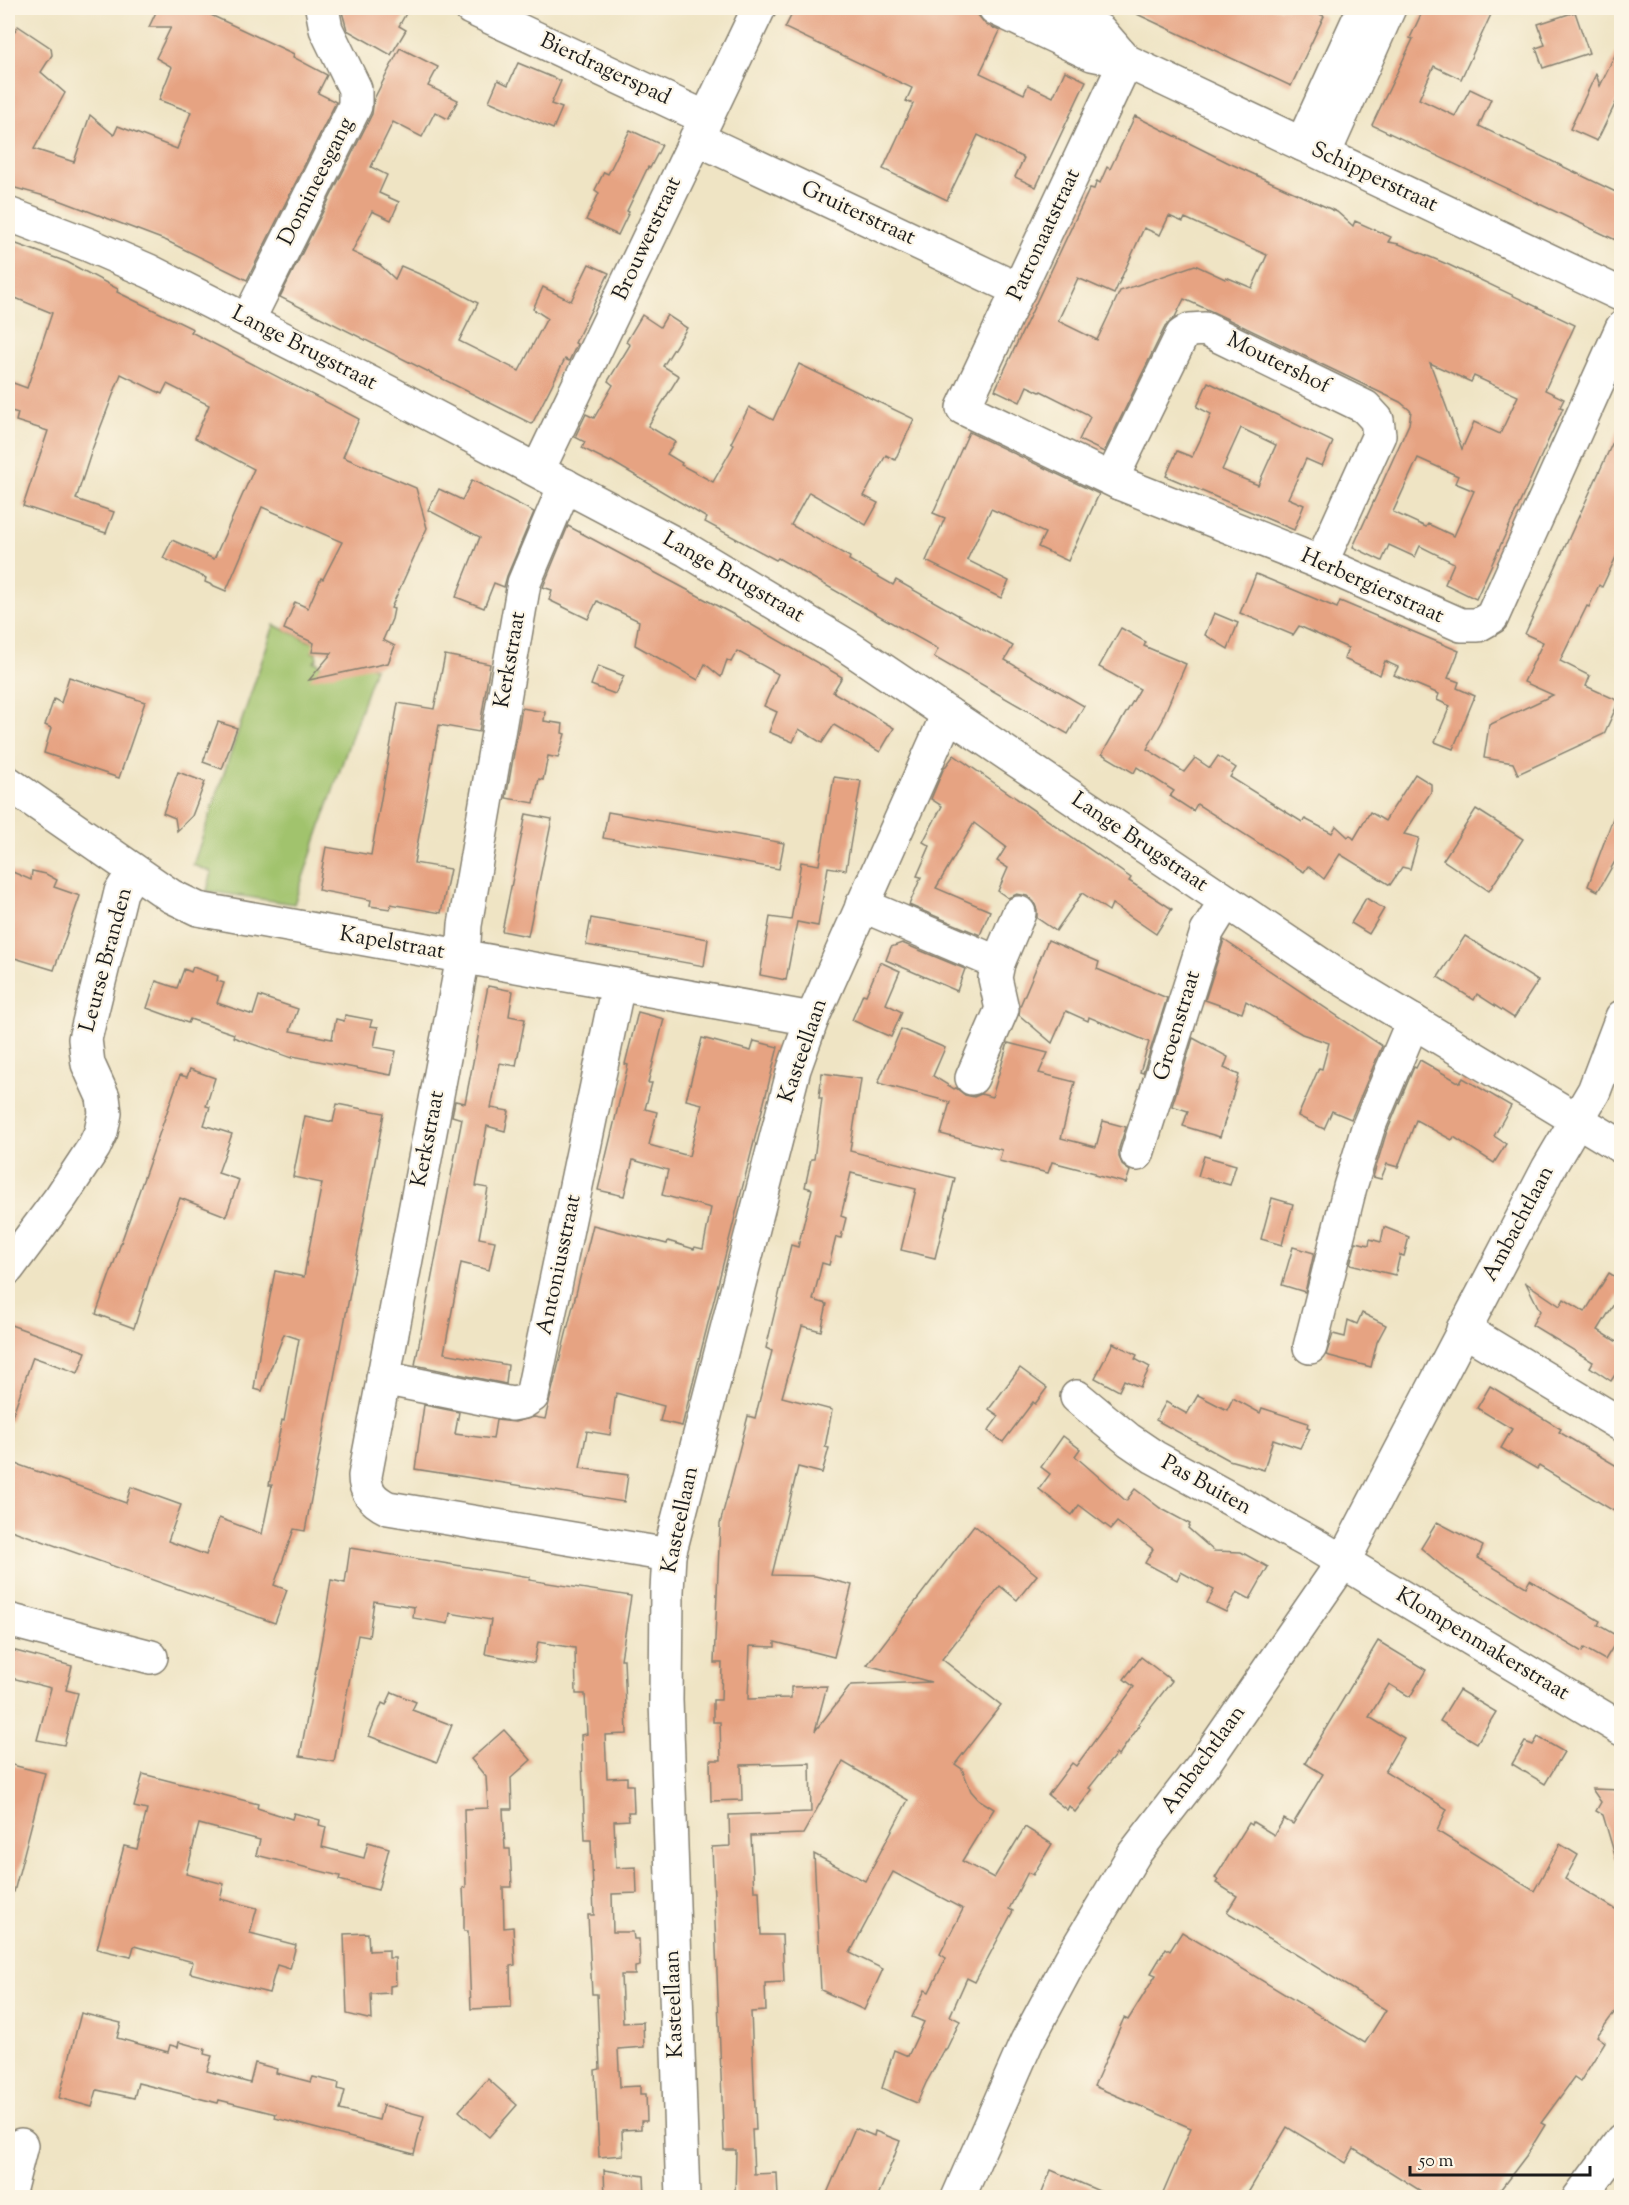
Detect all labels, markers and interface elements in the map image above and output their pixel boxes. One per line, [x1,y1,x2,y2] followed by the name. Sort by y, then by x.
[534,26,676,114] street label: Bierdragerspad
[271,112,363,252] street label: Domineesgang
[1305,135,1443,222] street label: Schipperstraat
[1000,163,1090,306] street label: Patronaatstraat
[605,171,691,306] street label: Brouwerstraat
[795,173,921,255] street label: Gruiterstraat
[226,299,383,400] street label: Lange Brugstraat
[1221,325,1336,403] street label: Moutershof
[656,524,810,632] street label: Lange Brugstraat
[1295,541,1449,633] street label: Herbergierstraat
[487,609,535,711] street label: Kerkstraat
[1064,785,1214,901] street label: Lange Brugstraat
[72,884,142,1036] street label: Leurse Branden
[337,919,448,969] street label: Kapelstraat
[1146,967,1210,1085] street label: Groenstraat
[771,995,837,1107] street label: Kasteellaan
[404,1088,454,1190] street label: Kerkstraat
[1475,1160,1563,1288] street label: Ambachtlaan
[530,1191,591,1338] street label: Antoniusstraat
[1155,1448,1257,1524] street label: Pas Buiten
[654,1464,708,1576] street label: Kasteellaan
[1389,1580,1575,1710] street label: Klompenmakerstraat
[1154,1699,1254,1821] street label: Ambachtlaan
[657,1949,693,2059] street label: Kasteellaan
[1410,2139,1590,2177] scale bar
[1418,2149,1454,2175] text: 50 m

